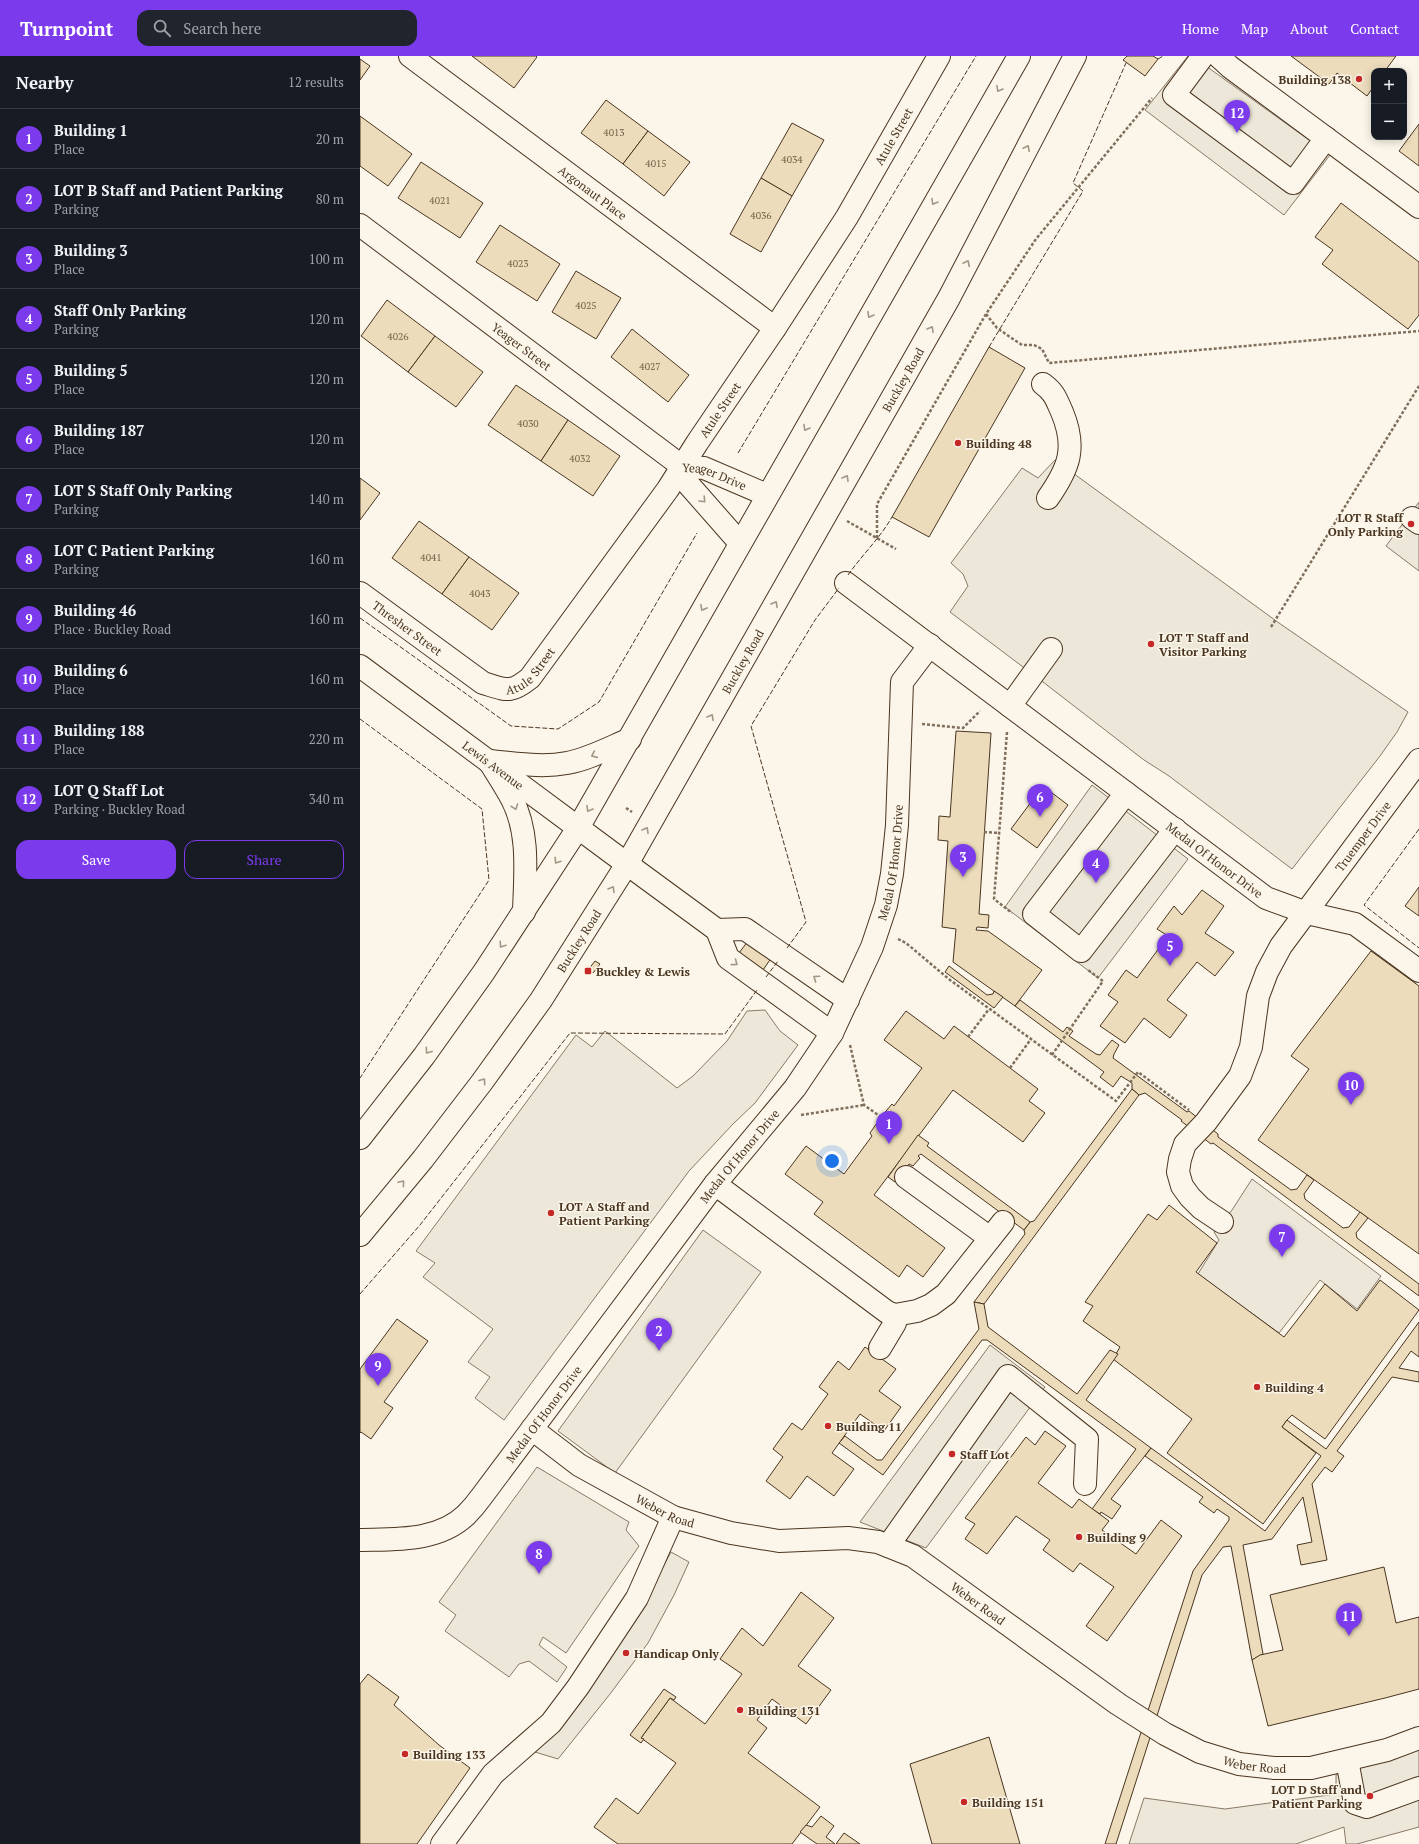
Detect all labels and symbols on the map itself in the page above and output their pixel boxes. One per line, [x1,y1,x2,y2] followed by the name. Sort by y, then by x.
[1279,72,1351,87] place label: Building 138
[1354,74,1364,84] marker: Building 138
[996,85,1003,93] one-way arrow
[1224,100,1250,133] pin: 12
[871,104,916,168] street label: Atule Street
[603,126,625,139] house number: 4013
[1022,145,1030,152] one-way arrow
[781,153,803,166] house number: 4034
[645,157,667,170] house number: 4015
[556,162,630,223] street label: Argonaut Place
[429,194,451,207] house number: 4021
[932,198,939,205] one-way arrow
[750,209,772,222] house number: 4036
[507,257,529,270] house number: 4023
[963,260,970,268] one-way arrow
[575,299,597,312] house number: 4025
[867,311,874,318] one-way arrow
[489,319,555,374] street label: Yeager Street
[927,326,934,333] one-way arrow
[387,330,409,343] house number: 4026
[878,345,927,414] street label: Buckley Road
[639,360,661,373] house number: 4027
[696,379,744,440] street label: Atule Street
[517,417,539,430] house number: 4030
[803,424,810,431] one-way arrow
[966,436,1032,451] place label: Building 48
[953,438,963,448] marker: Building 48
[569,452,591,465] house number: 4032
[682,459,749,493] street label: Yeager Drive
[841,475,848,482] one-way arrow
[698,495,705,503] one-way arrow
[1328,510,1405,539] place label: LOT R Staff Only Parking
[1406,519,1416,529] marker: LOT R Staff Only Parking
[420,551,442,564] house number: 4041
[469,587,491,600] house number: 4043
[370,597,446,659] street label: Thresher Street
[770,601,777,608] one-way arrow
[701,603,708,611] one-way arrow
[718,626,767,696] street label: Buckley Road
[1159,630,1250,659] place label: LOT T Staff and Visitor Parking
[1146,639,1156,649] marker: LOT T Staff and Visitor Parking
[505,644,558,697] street label: Atule Street
[706,714,713,721] one-way arrow
[460,737,527,792] street label: Lewis Avenue
[591,750,598,758] one-way arrow
[1027,784,1053,817] pin: 6
[1331,798,1394,874] street label: Truemper Drive
[511,804,519,811] one-way arrow
[874,804,905,922] street label: Medal Of Honor Drive
[587,805,594,812] one-way arrow
[1163,818,1266,901] street label: Medal Of Honor Drive
[641,827,649,834] one-way arrow
[950,844,976,877] pin: 3
[1083,850,1109,883] pin: 4
[555,856,562,863] one-way arrow
[607,886,614,893] one-way arrow
[553,906,604,975] street label: Buckley Road
[1157,933,1183,966] pin: 5
[499,941,507,948] one-way arrow
[731,958,738,966] one-way arrow
[596,964,691,979] place label: Buckley & Lewis
[583,966,593,976] marker: Buckley & Lewis
[813,976,820,983] one-way arrow
[426,1047,433,1054] one-way arrow
[1338,1072,1364,1105] pin: 10
[478,1078,485,1085] one-way arrow
[696,1106,782,1206] street label: Medal Of Honor Drive
[876,1111,902,1144] pin: 1
[822,1151,842,1171] your location
[398,1181,405,1188] one-way arrow
[559,1199,650,1228] place label: LOT A Staff and Patient Parking
[546,1208,556,1218] marker: LOT A Staff and Patient Parking
[1269,1224,1295,1257] pin: 7
[646,1318,672,1351] pin: 2
[365,1353,391,1386] pin: 9
[502,1363,584,1465] street label: Medal Of Honor Drive
[1265,1380,1324,1395] place label: Building 4
[1252,1382,1262,1392] marker: Building 4
[836,1419,902,1434] place label: Building 11
[823,1421,833,1431] marker: Building 11
[960,1447,1009,1462] place label: Staff Lot
[947,1449,957,1459] marker: Staff Lot
[633,1490,697,1530] street label: Weber Road
[1087,1530,1146,1545] place label: Building 9
[1074,1532,1084,1542] marker: Building 9
[526,1541,552,1574] pin: 8
[948,1578,1009,1628] street label: Weber Road
[1336,1603,1362,1636] pin: 11
[634,1646,720,1661] place label: Handicap Only
[621,1648,631,1658] marker: Handicap Only
[748,1703,820,1718] place label: Building 131
[735,1705,745,1715] marker: Building 131
[413,1747,486,1762] place label: Building 133
[400,1749,410,1759] marker: Building 133
[1222,1752,1287,1776] street label: Weber Road
[1271,1782,1363,1811] place label: LOT D Staff and Patient Parking
[1365,1791,1375,1801] marker: LOT D Staff and Patient Parking
[972,1795,1044,1810] place label: Building 151
[959,1797,969,1807] marker: Building 151

